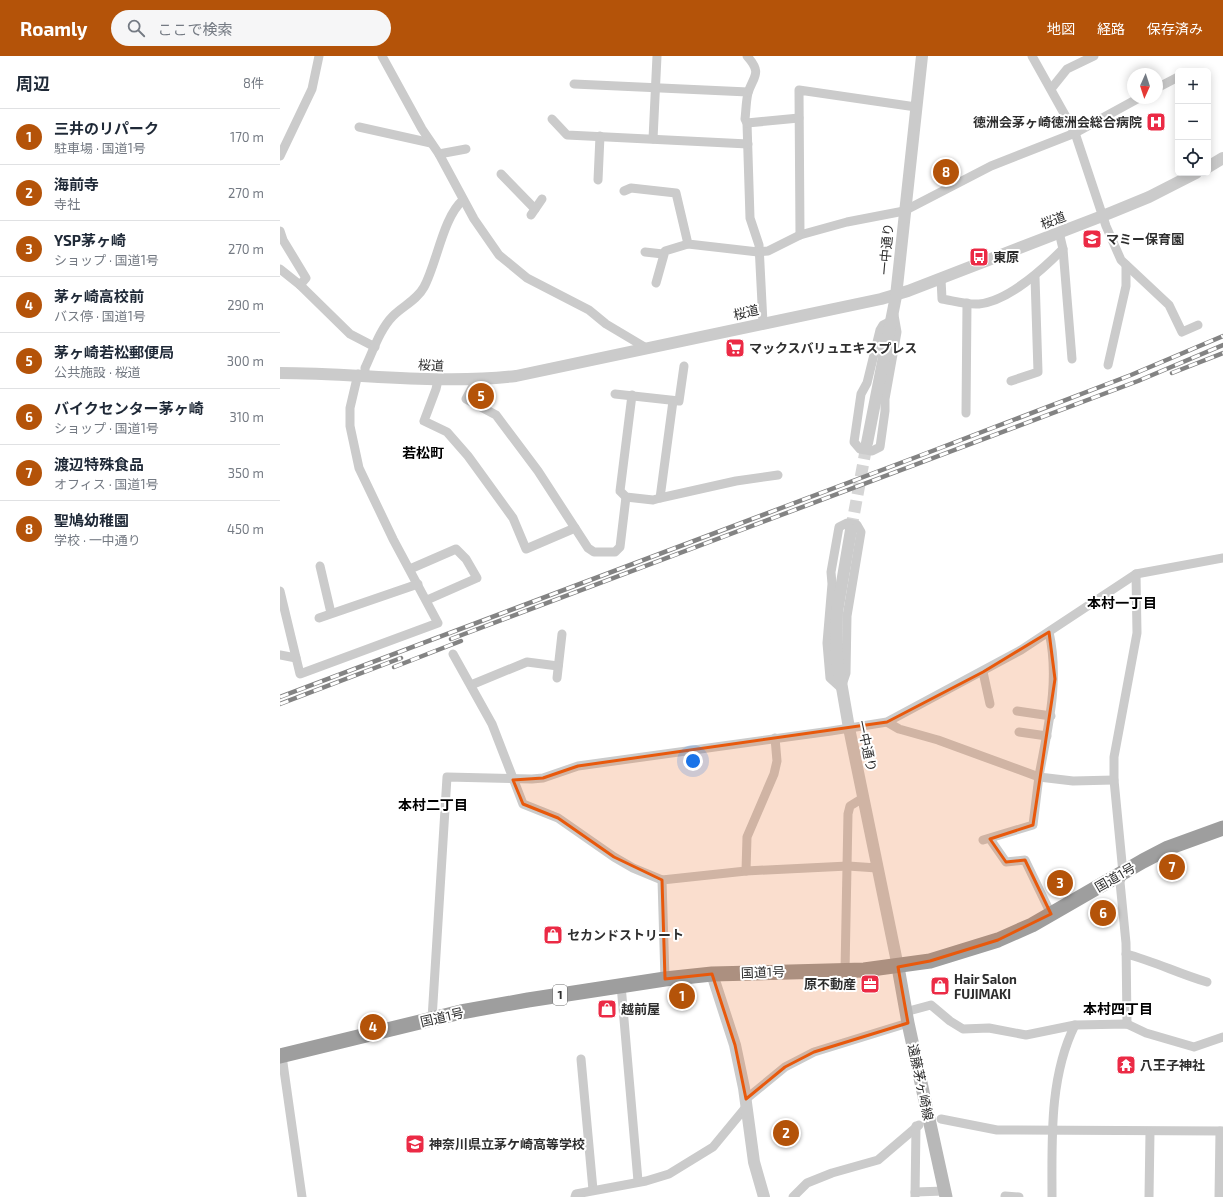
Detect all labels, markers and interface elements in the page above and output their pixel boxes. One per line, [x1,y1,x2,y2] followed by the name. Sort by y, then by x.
[111,10,391,46] search box
[20,17,87,40] text: Roamly
[125,17,147,39] icon: search
[157,20,233,38] text: ここで検索
[1047,20,1075,37] text: 地図
[1097,20,1125,37] text: 経路
[1147,20,1203,37] text: 保存済み
[1127,68,1163,104] north arrow
[1175,68,1211,176] map controls
[1175,68,1211,104] button: +
[16,73,50,93] text: 周辺
[243,75,264,91] text: 8件
[1175,104,1211,140] button: −
[1145,111,1167,133] hospital icon: 徳洲会茅ヶ崎徳洲会総合病院
[973,114,1142,130] place label: 徳洲会茅ヶ崎徳洲会総合病院
[54,119,159,137] text: 三井のリパーク
[26,129,32,145] text: 1
[230,129,264,145] text: 170 m
[54,140,146,156] text: 駐車場 · 国道1号
[1175,140,1211,176] button: locate
[933,157,959,187] pin: 8
[54,175,99,193] text: 海前寺
[25,185,33,201] text: 2
[228,185,264,201] text: 270 m
[54,196,80,212] text: 寺社
[1038,208,1068,232] street label: 桜道
[876,222,896,276] street label: 一中通り
[1081,228,1103,250] school or university icon: マミー保育園
[54,231,126,249] text: YSP茅ヶ崎
[1106,231,1184,247] place label: マミー保育園
[25,241,33,257] text: 3
[228,241,264,257] text: 270 m
[968,246,990,268] bus stop icon: 東原
[993,249,1019,265] place label: 東原
[54,252,159,268] text: ショップ · 国道1号
[54,287,144,305] text: 茅ヶ崎高校前
[25,297,33,313] text: 4
[227,297,264,313] text: 290 m
[732,301,760,323] street label: 桜道
[54,308,146,324] text: バス停 · 国道1号
[724,337,746,359] supermarket icon: マックスバリュエキスプレス
[749,340,917,356] place label: マックスバリュエキスプレス
[54,343,174,361] text: 茅ヶ崎若松郵便局
[25,353,33,369] text: 5
[227,353,264,369] text: 300 m
[418,356,444,374] street label: 桜道
[54,364,141,380] text: 公共施設 · 桜道
[468,381,494,411] pin: 5
[54,399,204,417] text: バイクセンター茅ヶ崎
[25,409,33,425] text: 6
[229,409,264,425] text: 310 m
[54,420,159,436] text: ショップ · 国道1号
[402,444,444,461] district label: 若松町
[54,455,144,473] text: 渡辺特殊食品
[26,465,32,481] text: 7
[228,465,264,481] text: 350 m
[54,476,159,492] text: オフィス · 国道1号
[54,511,129,529] text: 聖鳩幼稚園
[25,521,33,537] text: 8
[227,521,264,537] text: 450 m
[54,532,141,548] text: 学校 · 一中通り
[1087,594,1157,611] district label: 本村一丁目
[854,719,880,773] street label: 一中通り
[683,751,703,771] your location
[398,796,468,813] district label: 本村二丁目
[1159,852,1185,882] pin: 7
[1092,859,1138,895] street label: 国道1号
[1047,868,1073,898] pin: 3
[1090,898,1116,928] pin: 6
[542,924,564,946] shop icon: セカンドストリート
[567,927,684,943] place label: セカンドストリート
[741,963,785,981] street label: 国道1号
[954,971,1017,1002] place label: Hair Salon FUJIMAKI
[859,973,881,995] office icon: 原不動産
[929,975,951,997] shop icon: Hair Salon FUJIMAKI
[804,976,856,992] place label: 原不動産
[669,981,695,1011] pin: 1
[553,985,567,1005] road number: 1
[596,998,618,1020] shop icon: 越前屋
[1083,1000,1153,1017] district label: 本村四丁目
[621,1001,660,1017] place label: 越前屋
[419,1004,465,1030] street label: 国道1号
[360,1012,386,1042] pin: 4
[905,1042,937,1122] street label: 遠藤茅ヶ崎線
[1115,1054,1137,1076] temple icon: 八王子神社
[1140,1057,1205,1073] place label: 八王子神社
[773,1118,799,1148] pin: 2
[404,1133,426,1155] school or university icon: 神奈川県立茅ケ崎高等学校
[429,1136,585,1152] place label: 神奈川県立茅ケ崎高等学校

